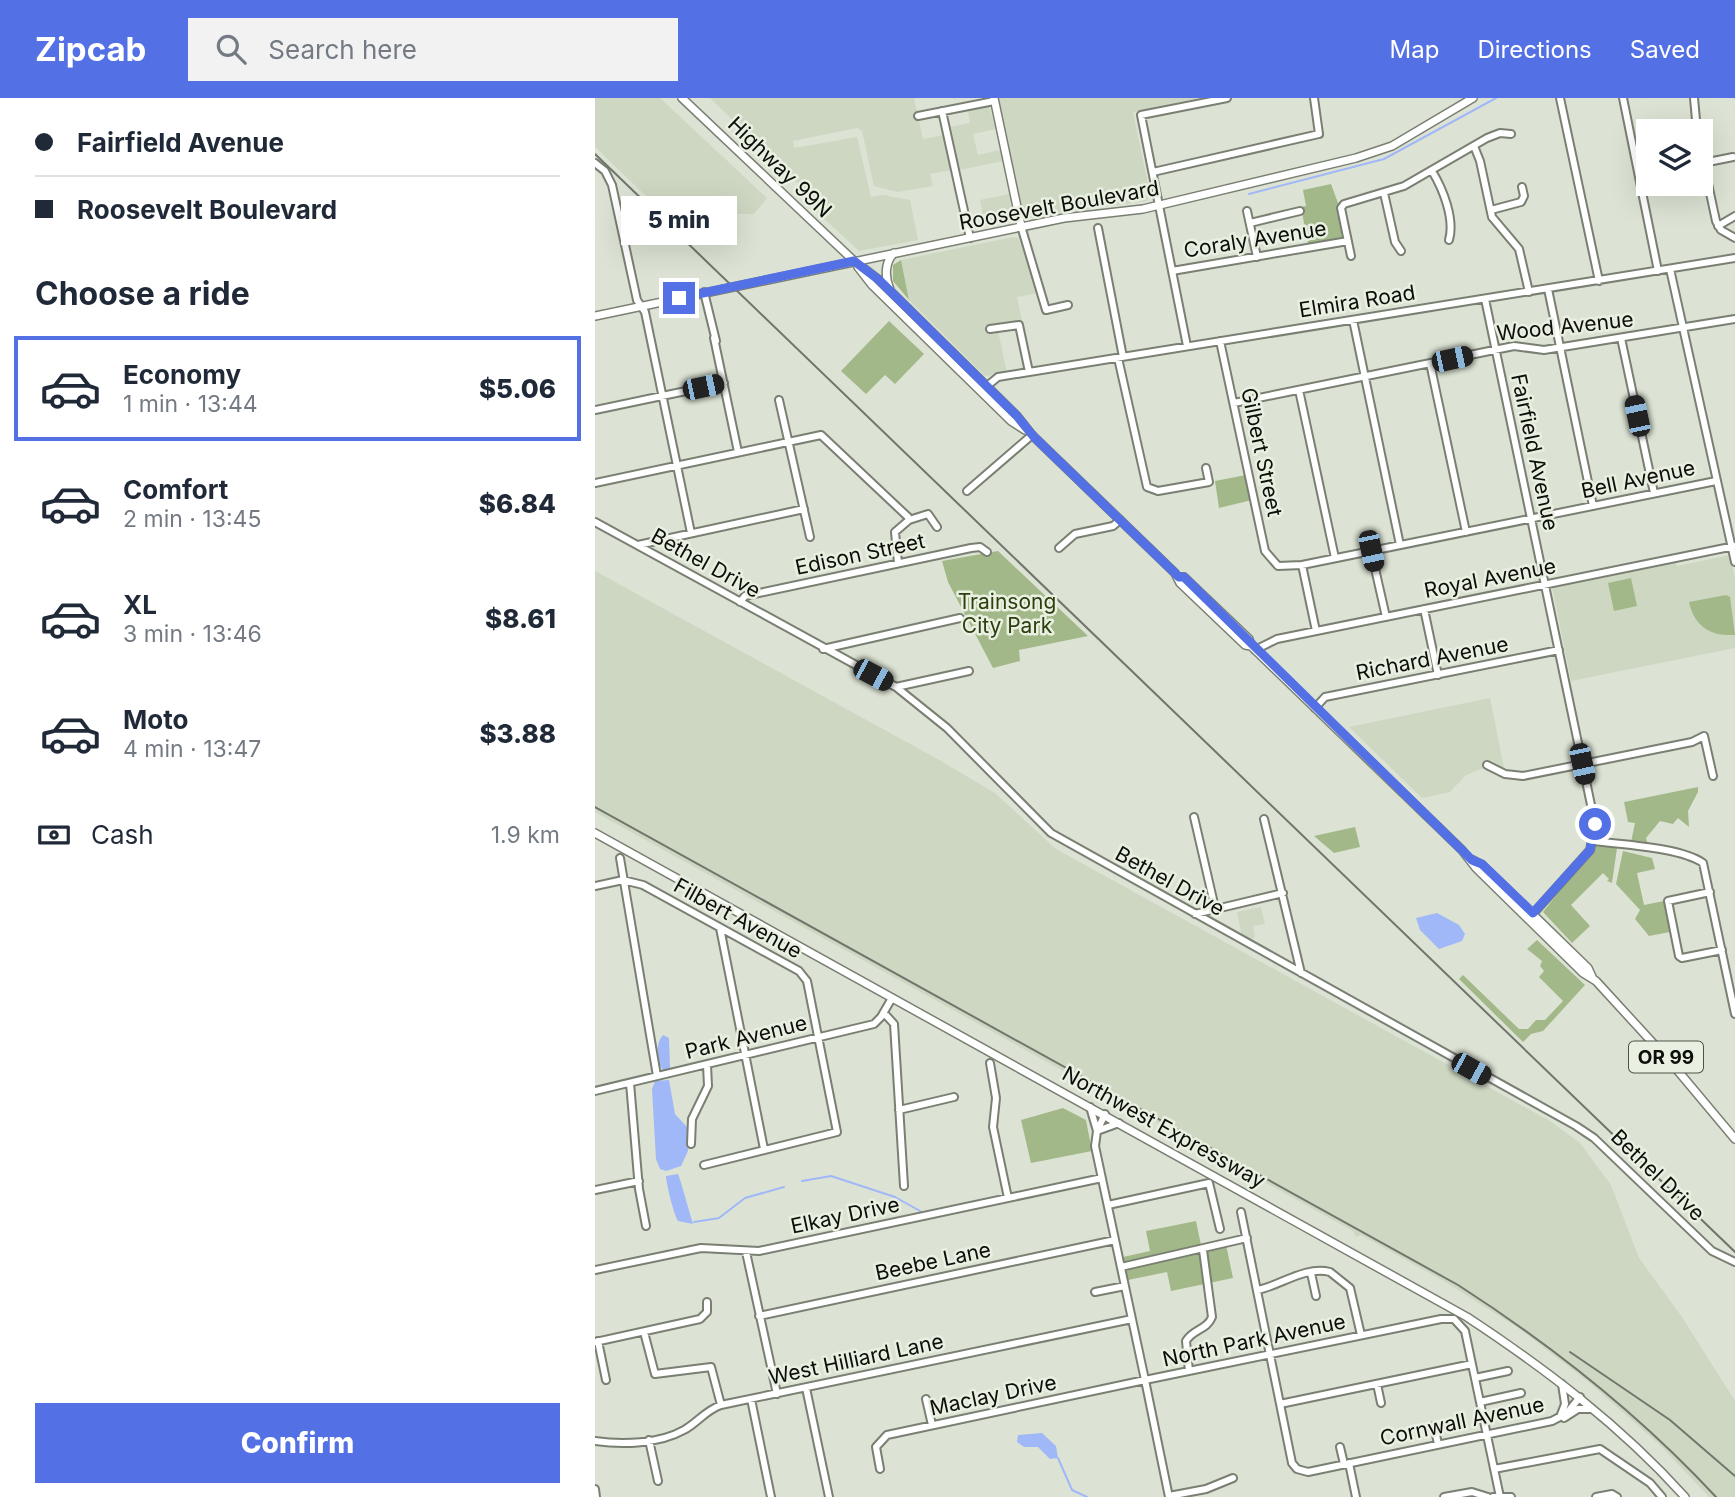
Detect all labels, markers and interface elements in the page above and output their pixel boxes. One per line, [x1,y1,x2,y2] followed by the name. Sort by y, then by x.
[188,18,678,81] search box
[35,29,146,69] text: Zipcab
[212,30,250,68] icon: search
[268,34,417,65] text: Search here
[1390,35,1439,64] text: Map
[1477,35,1592,64] text: Directions
[1630,35,1700,64] text: Saved
[723,111,837,223] street label: Highway 99N
[1636,119,1713,196] map controls
[1636,119,1713,196] button: layers
[77,127,284,158] text: Fairfield Avenue
[957,175,1161,235] street label: Roosevelt Boulevard
[77,194,337,225] text: Roosevelt Boulevard
[621,197,737,246] callout: 5 min
[648,206,710,234] text: 5 min
[1182,215,1328,263] street label: Coraly Avenue
[35,274,250,313] text: Choose a ride
[1297,279,1417,323] street label: Elmira Road
[663,282,695,314] route end
[1495,306,1635,346] street label: Wood Avenue
[1430,344,1475,374] car
[39,357,102,420] icon: car
[123,359,241,390] text: Economy
[1506,371,1564,533] street label: Fairfield Avenue
[681,372,726,402] car
[479,373,556,404] text: $5.06
[1236,385,1288,519] street label: Gilbert Street
[123,390,258,418] text: 1 min · 13:44
[1623,393,1652,439] car
[1579,455,1697,503] street label: Bell Avenue
[39,472,102,535] icon: car
[123,474,228,505] text: Comfort
[479,488,556,519] text: $6.84
[123,505,261,533] text: 2 min · 13:45
[647,523,765,603] street label: Bethel Drive
[793,528,927,580] street label: Edison Street
[1357,528,1386,574] car
[1422,553,1558,603] street label: Royal Avenue
[39,587,102,650] icon: car
[123,589,157,620] text: XL
[958,589,1056,638] park label: Trainsong City Park
[485,603,556,634] text: $8.61
[123,620,262,648] text: 3 min · 13:46
[1354,631,1510,685] street label: Richard Avenue
[850,656,897,694] car
[39,702,102,765] icon: car
[123,704,188,735] text: Moto
[479,718,556,749] text: $3.88
[123,735,261,763] text: 4 min · 13:47
[1568,741,1597,787] car
[1579,808,1611,840] route start
[35,816,73,854] icon: cash
[91,819,154,850] text: Cash
[491,821,560,849] text: 1.9 km
[1111,841,1229,921] street label: Bethel Drive
[670,873,806,963] street label: Filbert Avenue
[683,1010,809,1064] street label: Park Avenue
[1629,1042,1703,1072] road number: OR 99
[1448,1050,1495,1088] car
[1058,1061,1270,1193] street label: Northwest Expressway
[1606,1124,1710,1226] street label: Bethel Drive
[788,1191,902,1239] street label: Elkay Drive
[873,1237,993,1285] street label: Beebe Lane
[1160,1308,1348,1372] street label: North Park Avenue
[766,1328,946,1390] street label: West Hilliard Lane
[927,1369,1059,1421] street label: Maclay Drive
[1378,1391,1546,1451] street label: Cornwall Avenue
[35,1403,560,1483] button: Confirm

